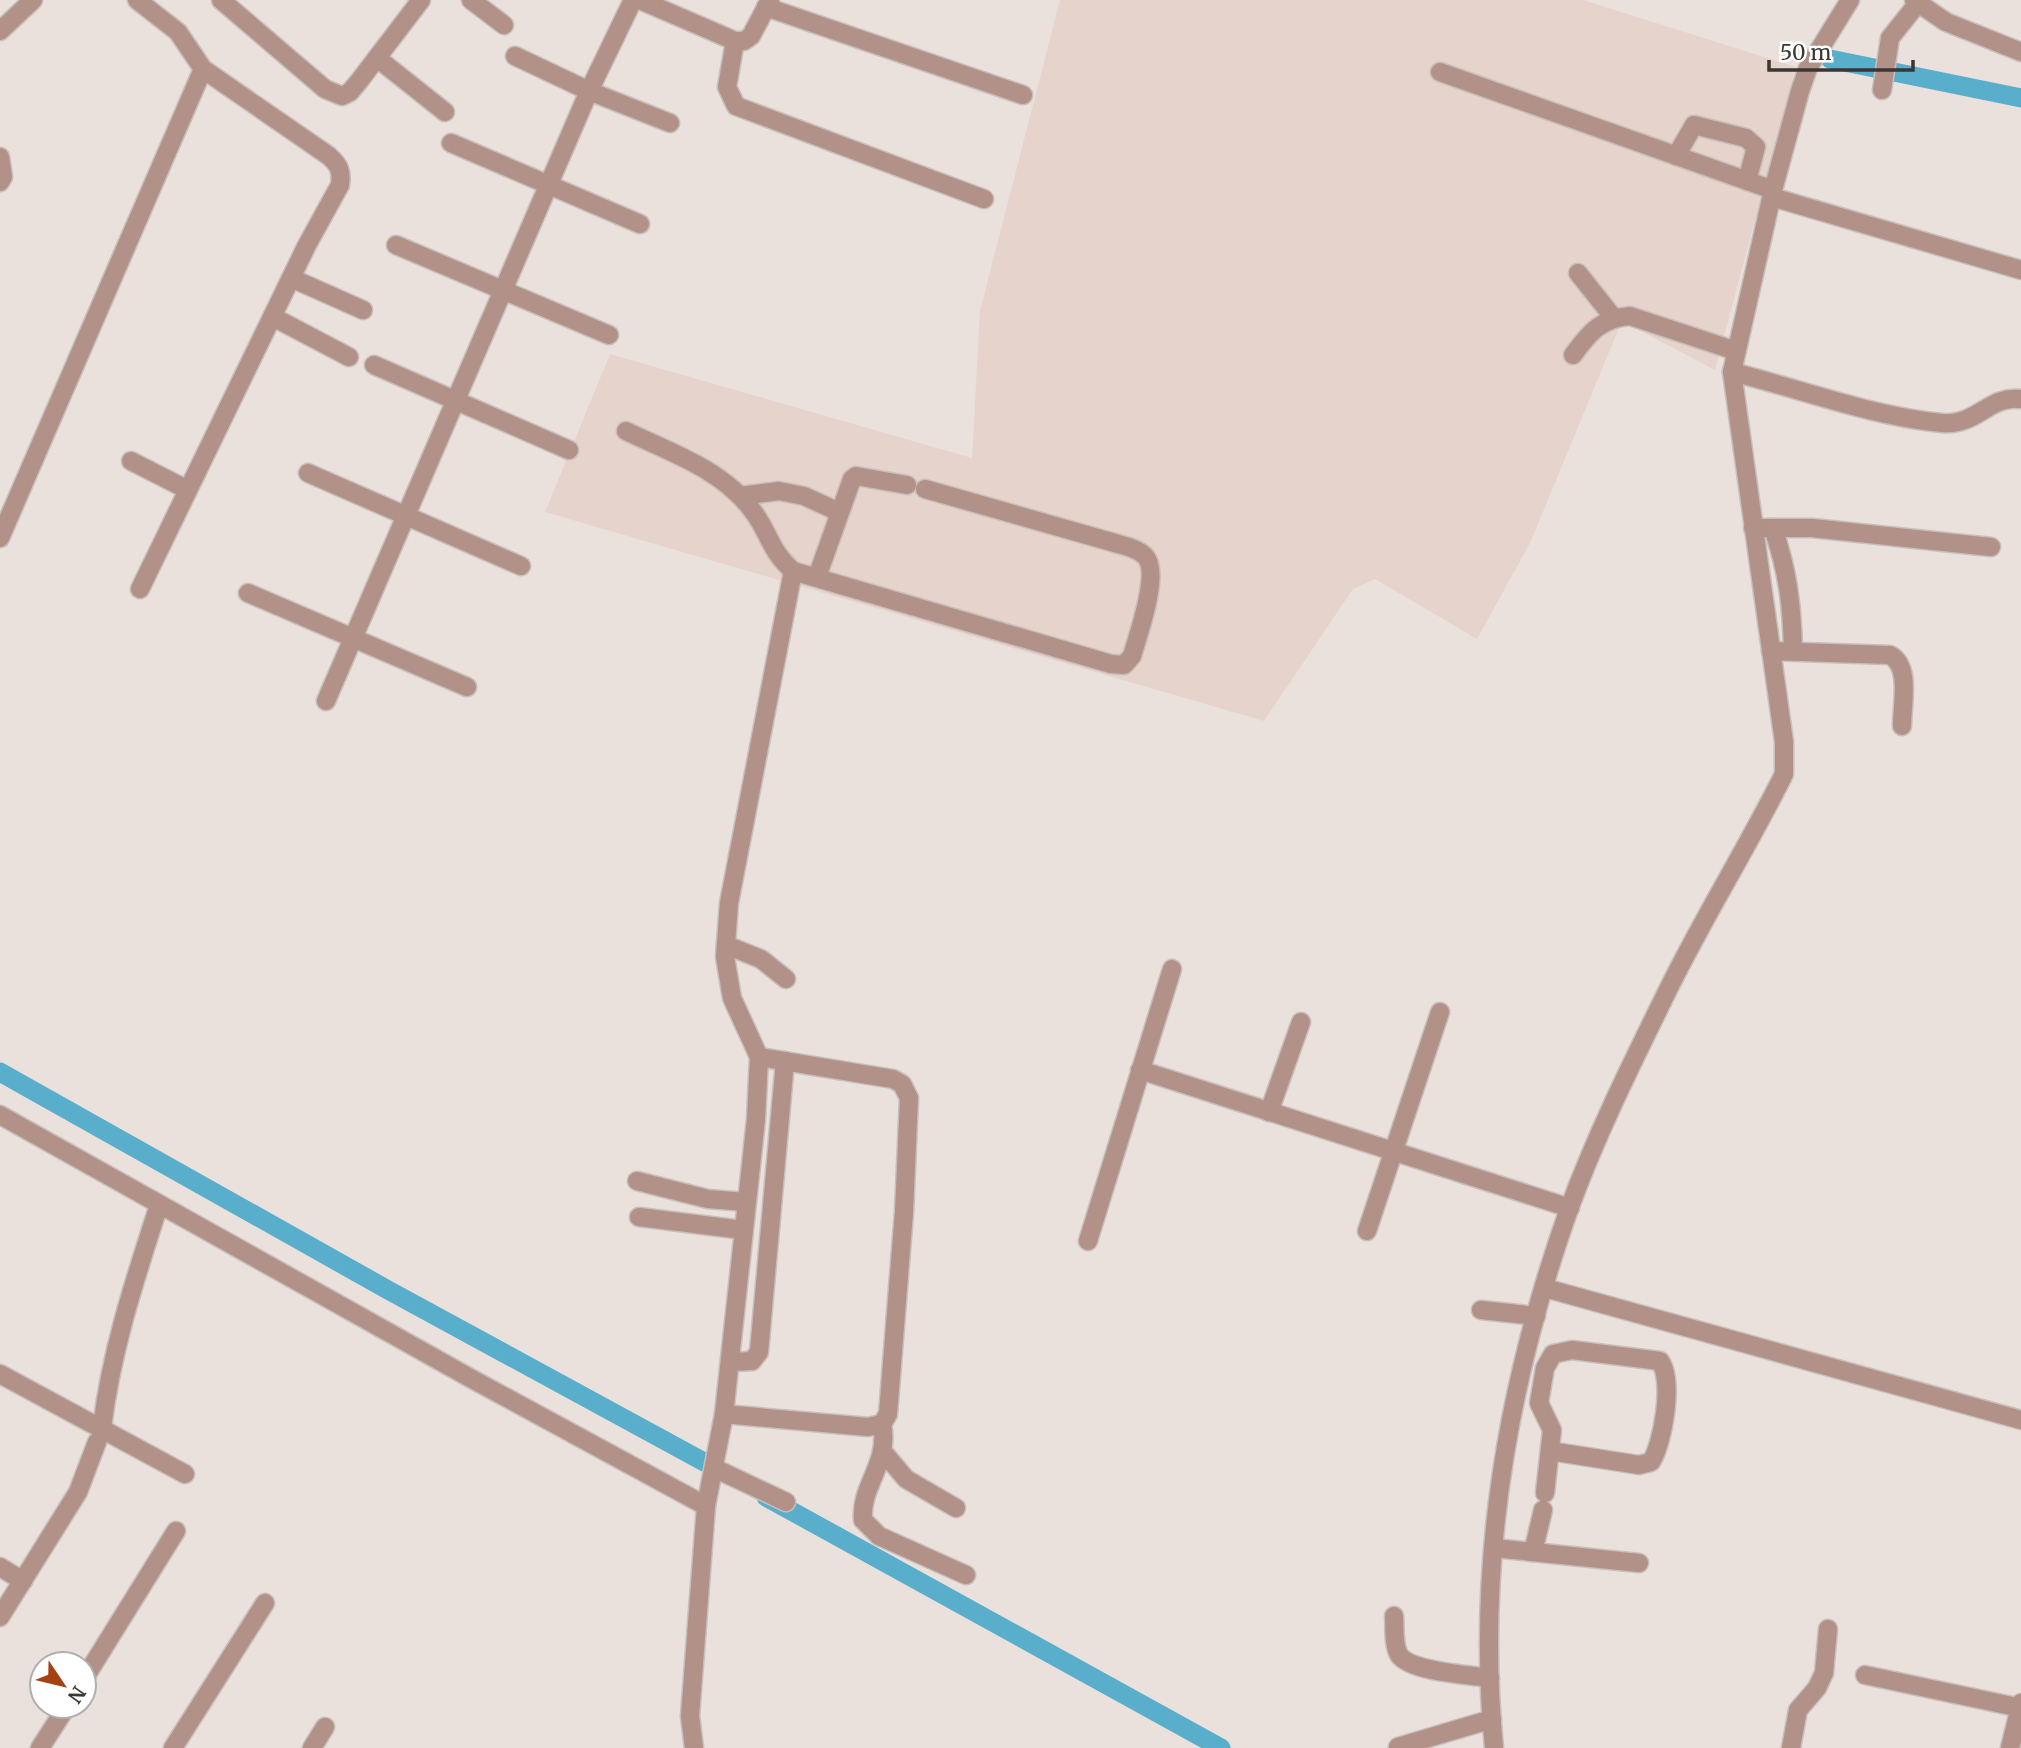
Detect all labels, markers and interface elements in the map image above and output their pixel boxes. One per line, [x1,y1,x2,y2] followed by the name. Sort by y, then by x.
[1769,28,1912,72] scale bar
[1780,39,1831,66] text: 50 m
[28,1650,98,1720] north arrow
[63,1682,91,1708] text: N

